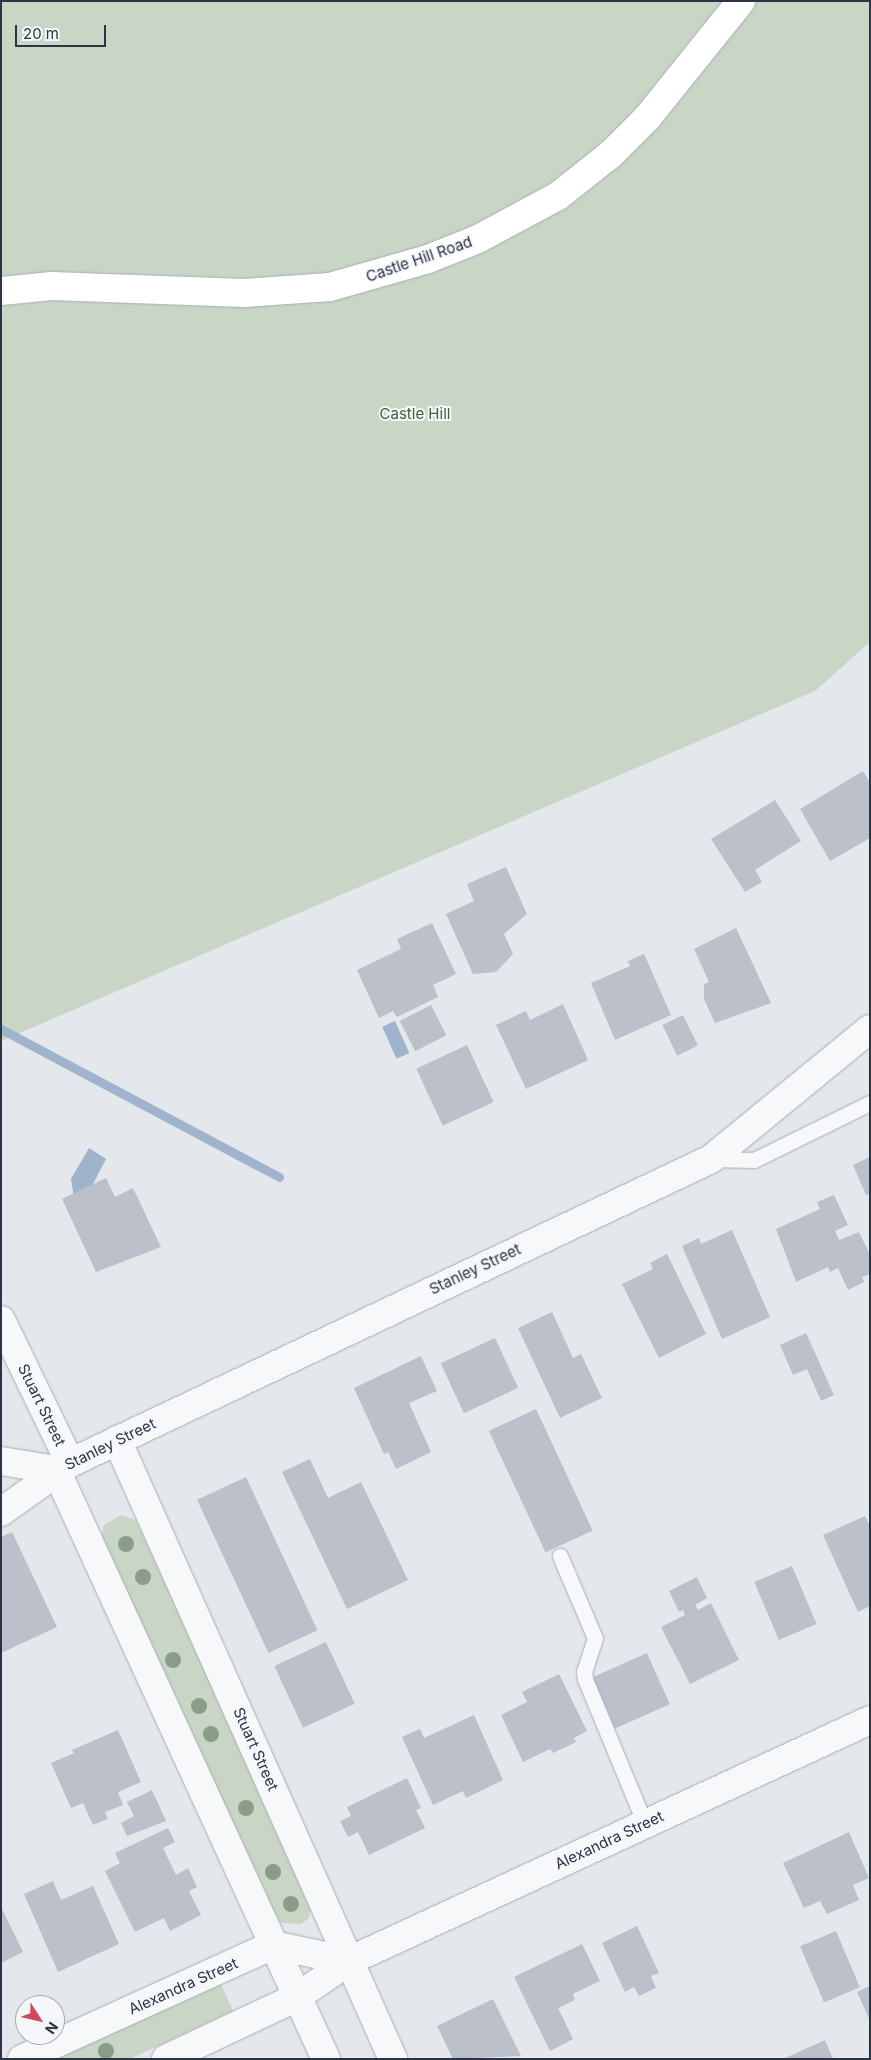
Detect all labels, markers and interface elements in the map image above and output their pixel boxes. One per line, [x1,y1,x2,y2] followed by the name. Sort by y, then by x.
[18,15,109,47] scale bar
[23,24,59,43] text: 20 m
[363,232,475,286] street label: Castle Hill Road
[380,405,450,423] park label: Castle Hill
[426,1240,524,1298] street label: Stanley Street
[14,1361,70,1449] street label: Stuart Street
[62,1414,158,1474] street label: Stanley Street
[230,1705,282,1793] street label: Stuart Street
[552,1807,666,1873] street label: Alexandra Street
[126,1954,240,2018] street label: Alexandra Street
[15,1995,65,2045] north arrow
[42,2019,62,2038] text: N

